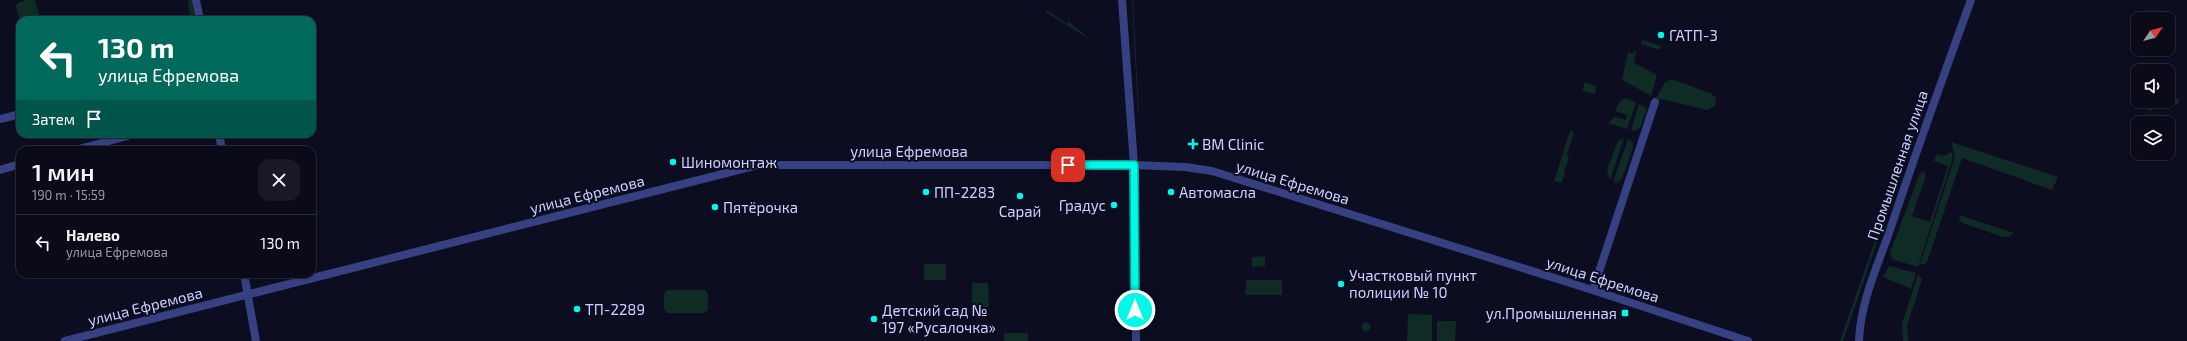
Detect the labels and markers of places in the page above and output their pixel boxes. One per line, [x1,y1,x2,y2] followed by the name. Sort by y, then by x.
[1669,26,1718,44] place label: ГАТП-3
[1656,30,1666,40] marker: ГАТП-3
[1202,135,1264,153] place label: BM Clinic
[1187,138,1199,150] marker: BM Clinic
[1051,148,1085,182] pin
[681,153,777,171] place label: Шиномонтаж
[668,157,678,167] marker: Шиномонтаж
[934,183,995,201] place label: ПП-2283
[1179,183,1256,201] place label: Автомасла
[921,187,931,197] marker: ПП-2283
[1166,187,1176,197] marker: Автомасла
[1015,191,1025,201] marker: Сарай
[1059,196,1106,215] place label: Градус
[723,198,798,216] place label: Пятёрочка
[1109,200,1119,210] marker: Градус
[710,202,720,212] marker: Пятёрочка
[999,202,1041,220] place label: Сарай
[1349,266,1477,301] place label: Участковый пункт полиции № 10
[1336,279,1346,289] marker: Участковый пункт полиции № 10
[585,300,645,318] place label: ТП-2289
[882,301,996,337] place label: Детский сад № 197 «Русалочка»
[572,304,582,314] marker: ТП-2289
[1486,304,1617,323] place label: ул.Промышленная
[1620,308,1630,318] marker: ул.Промышленная
[869,314,879,324] marker: Детский сад № 197 «Русалочка»

